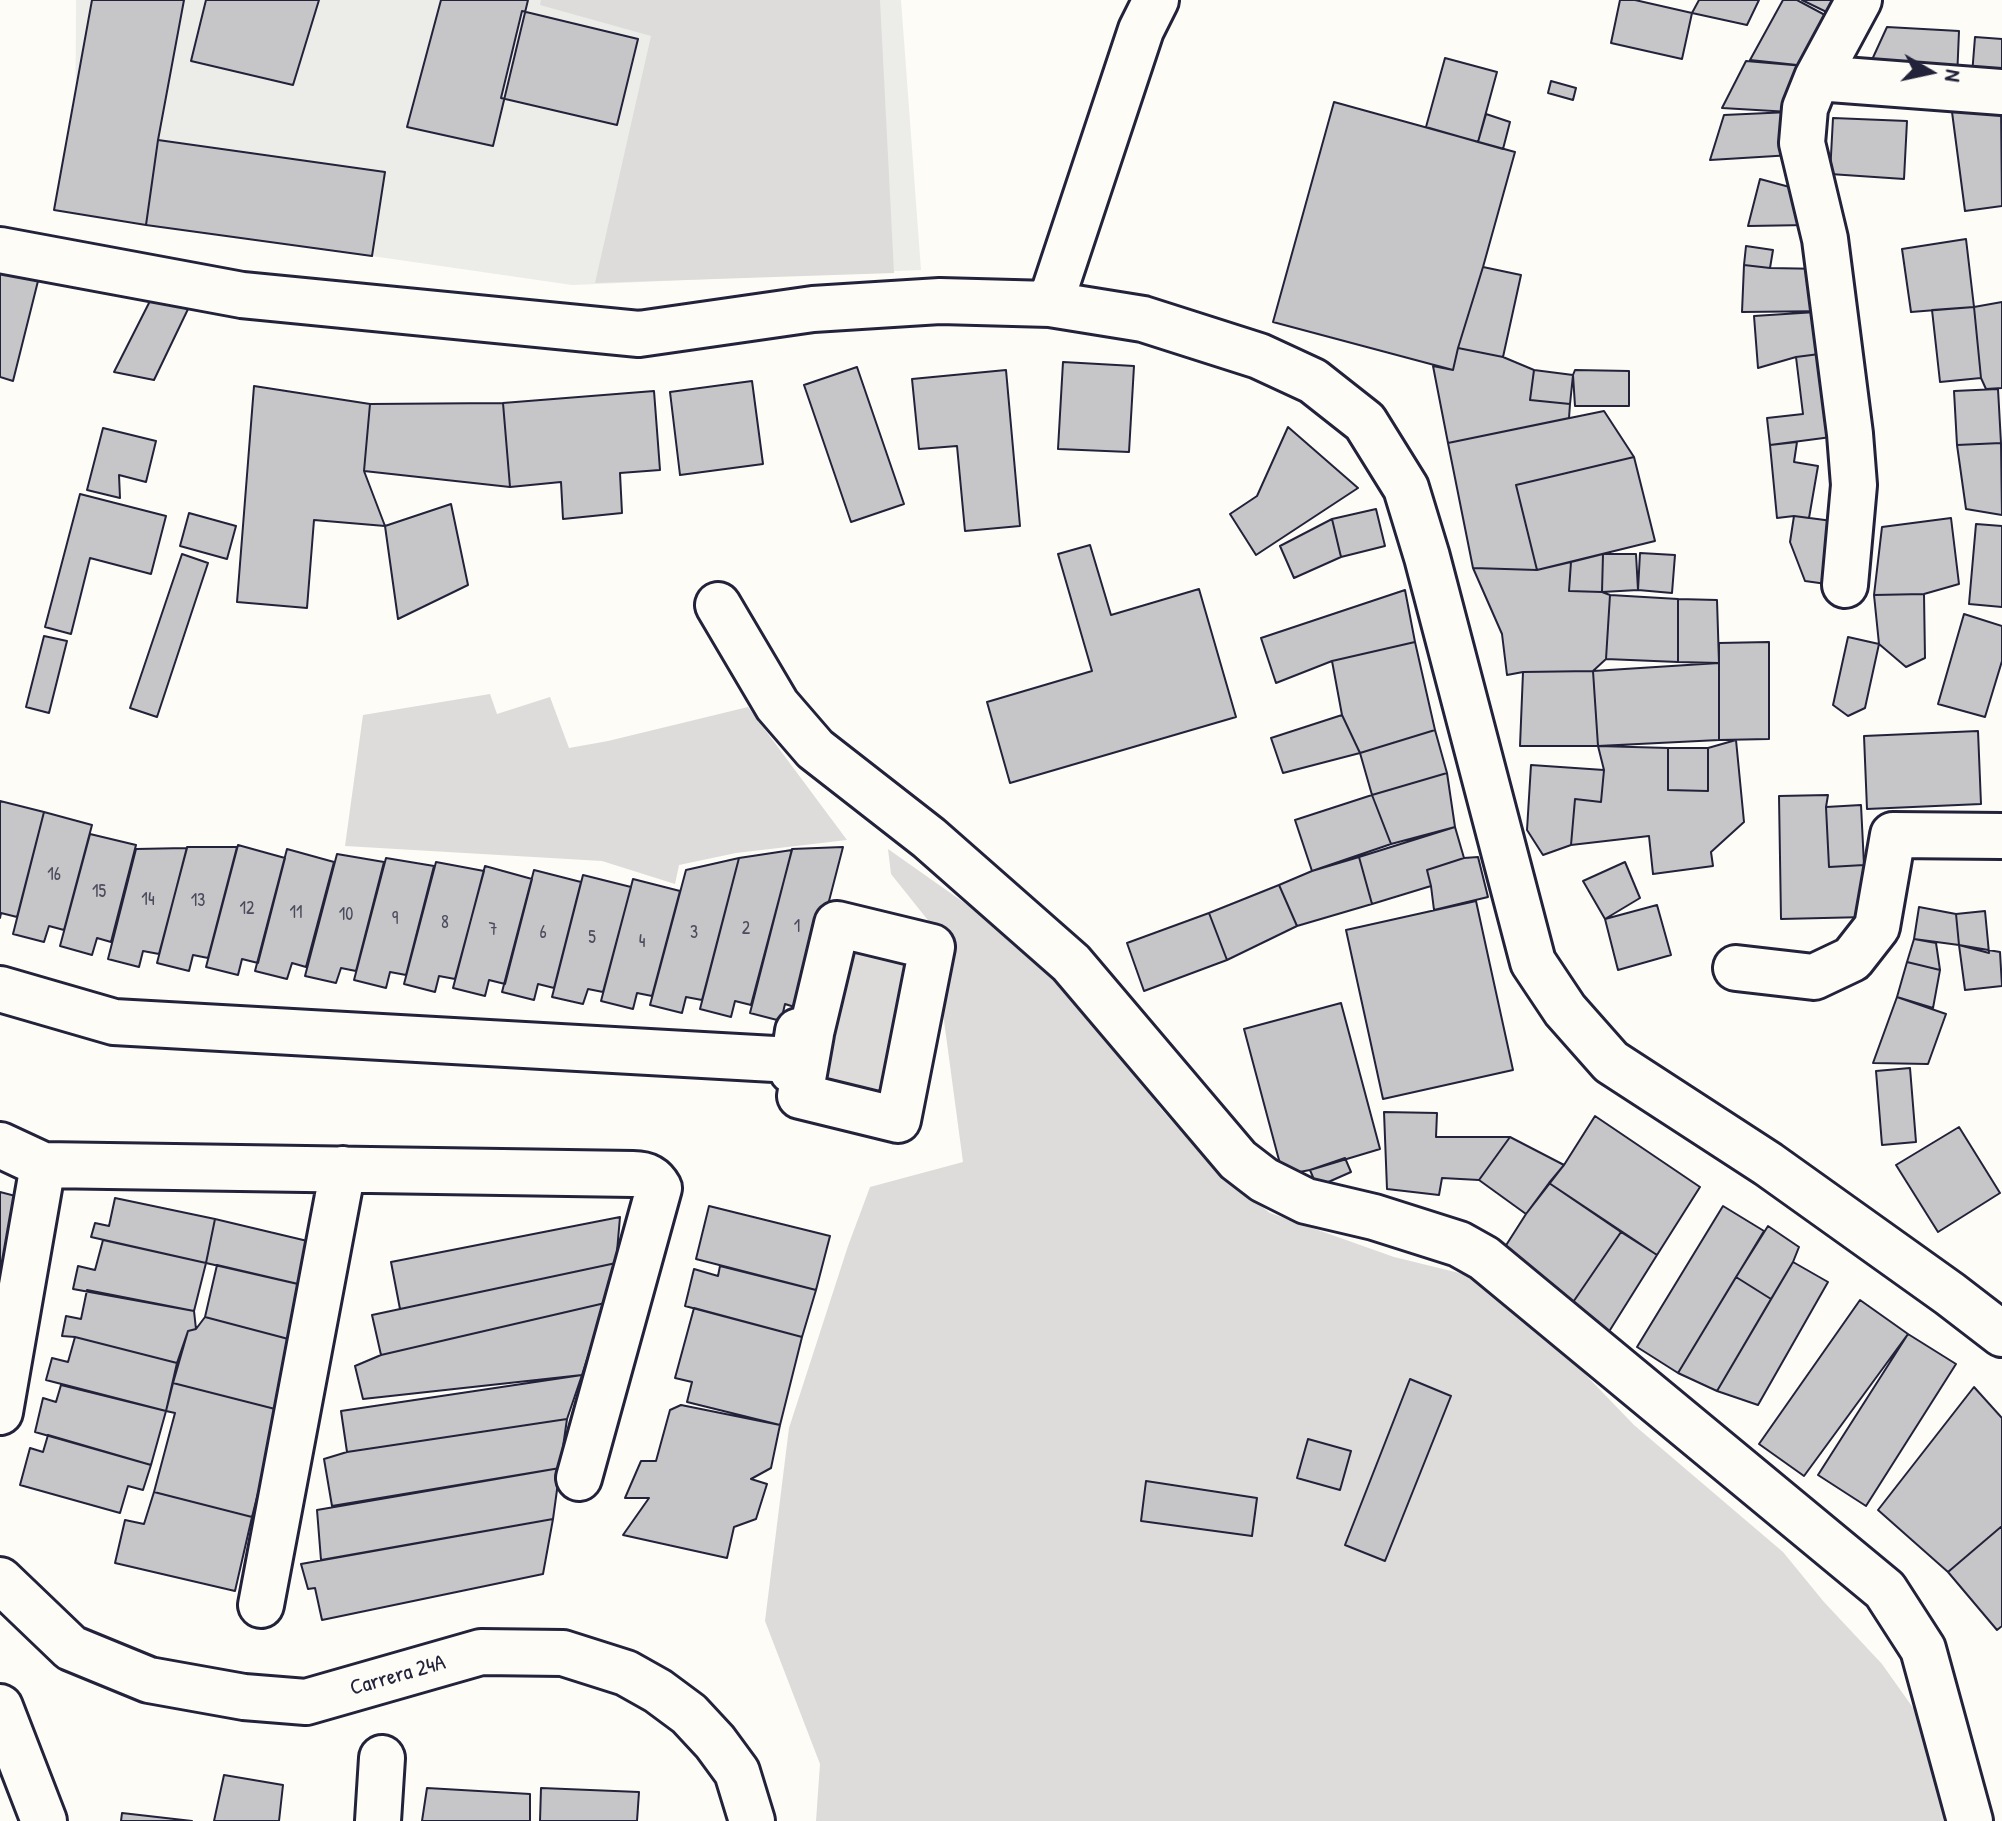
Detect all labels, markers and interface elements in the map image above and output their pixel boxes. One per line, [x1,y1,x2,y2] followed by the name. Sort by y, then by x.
[1890,32,1970,112] north arrow
[1938,68,1969,84] text: N
[47,864,61,886] house number: 16
[92,881,106,903] house number: 15
[141,889,155,911] house number: 14
[191,890,205,912] house number: 13
[240,898,254,920] house number: 12
[289,902,303,924] house number: 11
[339,904,353,926] house number: 10
[392,908,398,930] house number: 9
[441,912,449,934] house number: 8
[794,916,800,938] house number: 1
[742,918,750,940] house number: 2
[489,919,497,941] house number: 7
[539,922,547,944] house number: 6
[690,922,698,944] house number: 3
[588,927,596,949] house number: 5
[639,931,645,953] house number: 4
[347,1650,449,1702] street label: Carrera 24A

